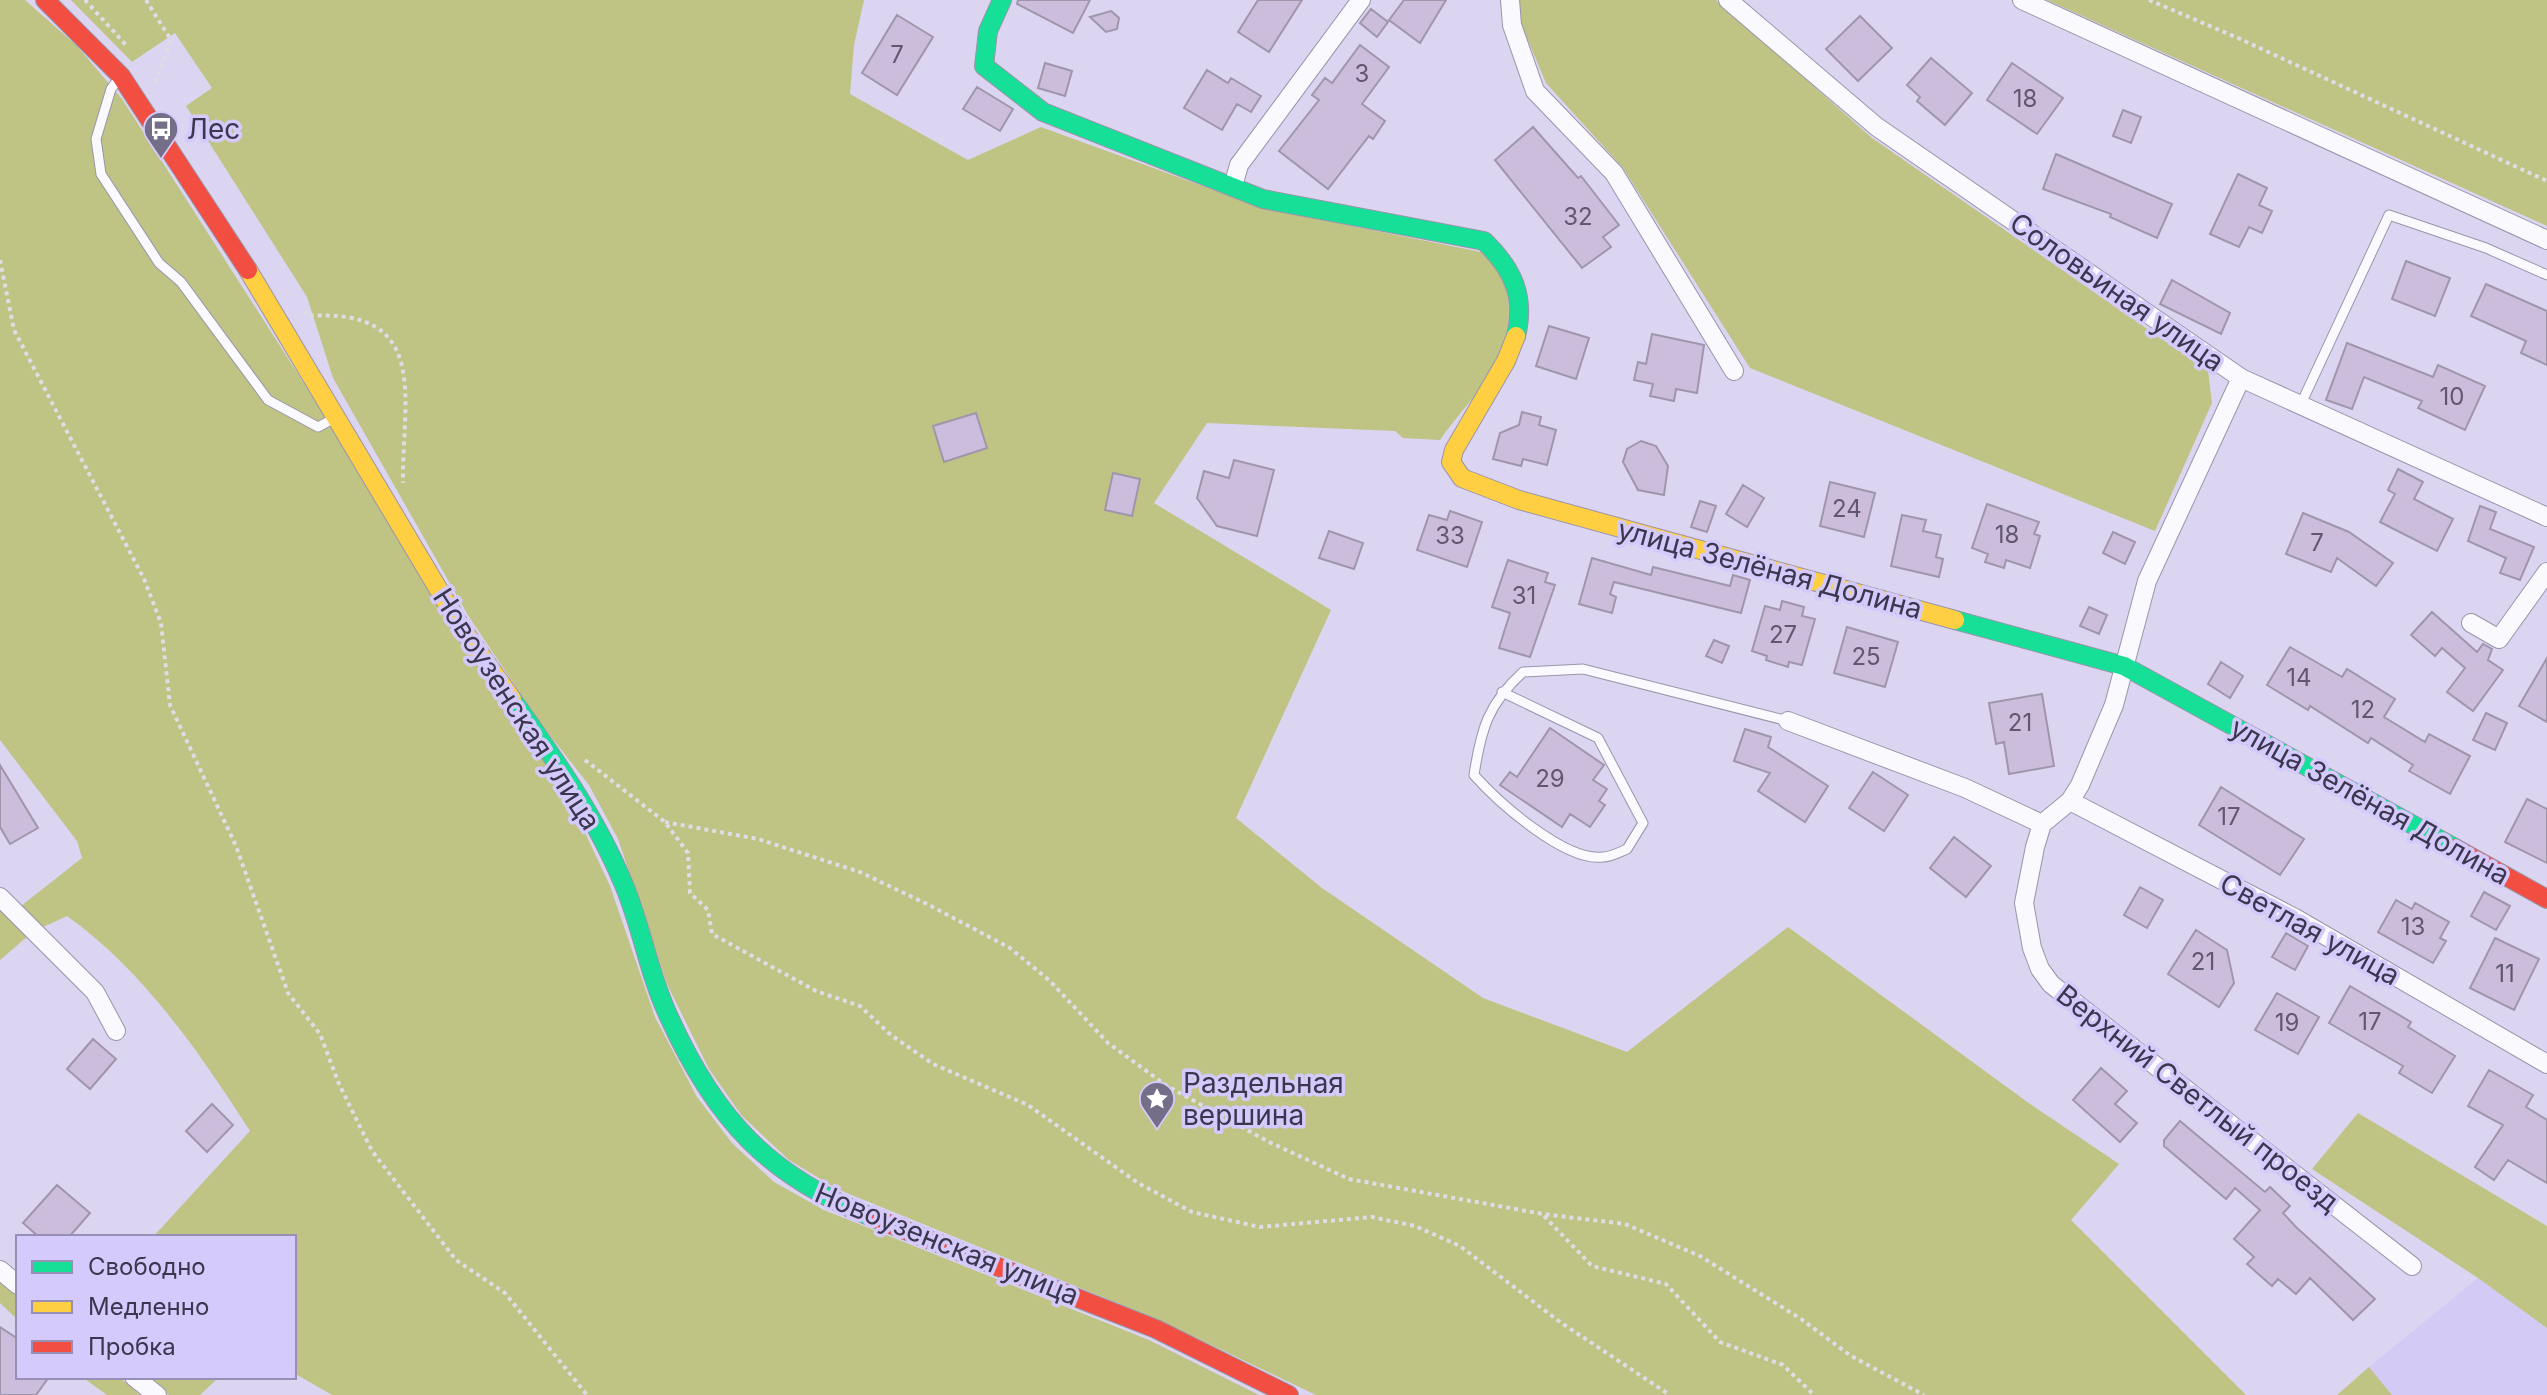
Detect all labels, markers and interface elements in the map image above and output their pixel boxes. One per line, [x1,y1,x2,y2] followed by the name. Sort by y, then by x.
[890,40,904,69] house number: 7
[1355,59,1369,88] house number: 3
[2013,84,2037,113] house number: 18
[142,110,180,160] bus stop icon: Лес
[187,112,240,146] place label: Лес
[1563,202,1593,231] house number: 32
[2003,205,2231,379] street label: Соловьиная улица
[2440,382,2464,411] house number: 10
[1832,494,1862,523] house number: 24
[1614,512,1926,626] street label: улица Зелёная Долина
[1995,520,2019,549] house number: 18
[1435,521,1465,550] house number: 33
[2310,528,2324,557] house number: 7
[1512,581,1536,610] house number: 31
[426,582,608,836] street label: Новоузенская улица
[1769,620,1797,649] house number: 27
[1851,642,1881,671] house number: 25
[2286,663,2312,692] house number: 14
[2351,695,2375,724] house number: 12
[2008,708,2032,737] house number: 21
[2225,710,2515,892] street label: улица Зелёная Долина
[1535,764,1565,793] house number: 29
[2217,802,2241,831] house number: 17
[2214,866,2406,992] street label: Светлая улица
[2401,912,2425,941] house number: 13
[2191,947,2215,976] house number: 21
[2495,959,2515,988] house number: 11
[2050,977,2346,1219] street label: Верхний Светлый проезд
[2358,1007,2382,1036] house number: 17
[2275,1008,2299,1037] house number: 19
[1183,1066,1344,1132] place label: Раздельная вершина
[1138,1080,1176,1130] place icon: Раздельная вершина
[810,1176,1084,1312] street label: Новоузенская улица
[16,1235,296,1379] legend
[88,1252,206,1281] text: Свободно
[88,1292,209,1321] text: Медленно
[88,1332,176,1361] text: Пробка

